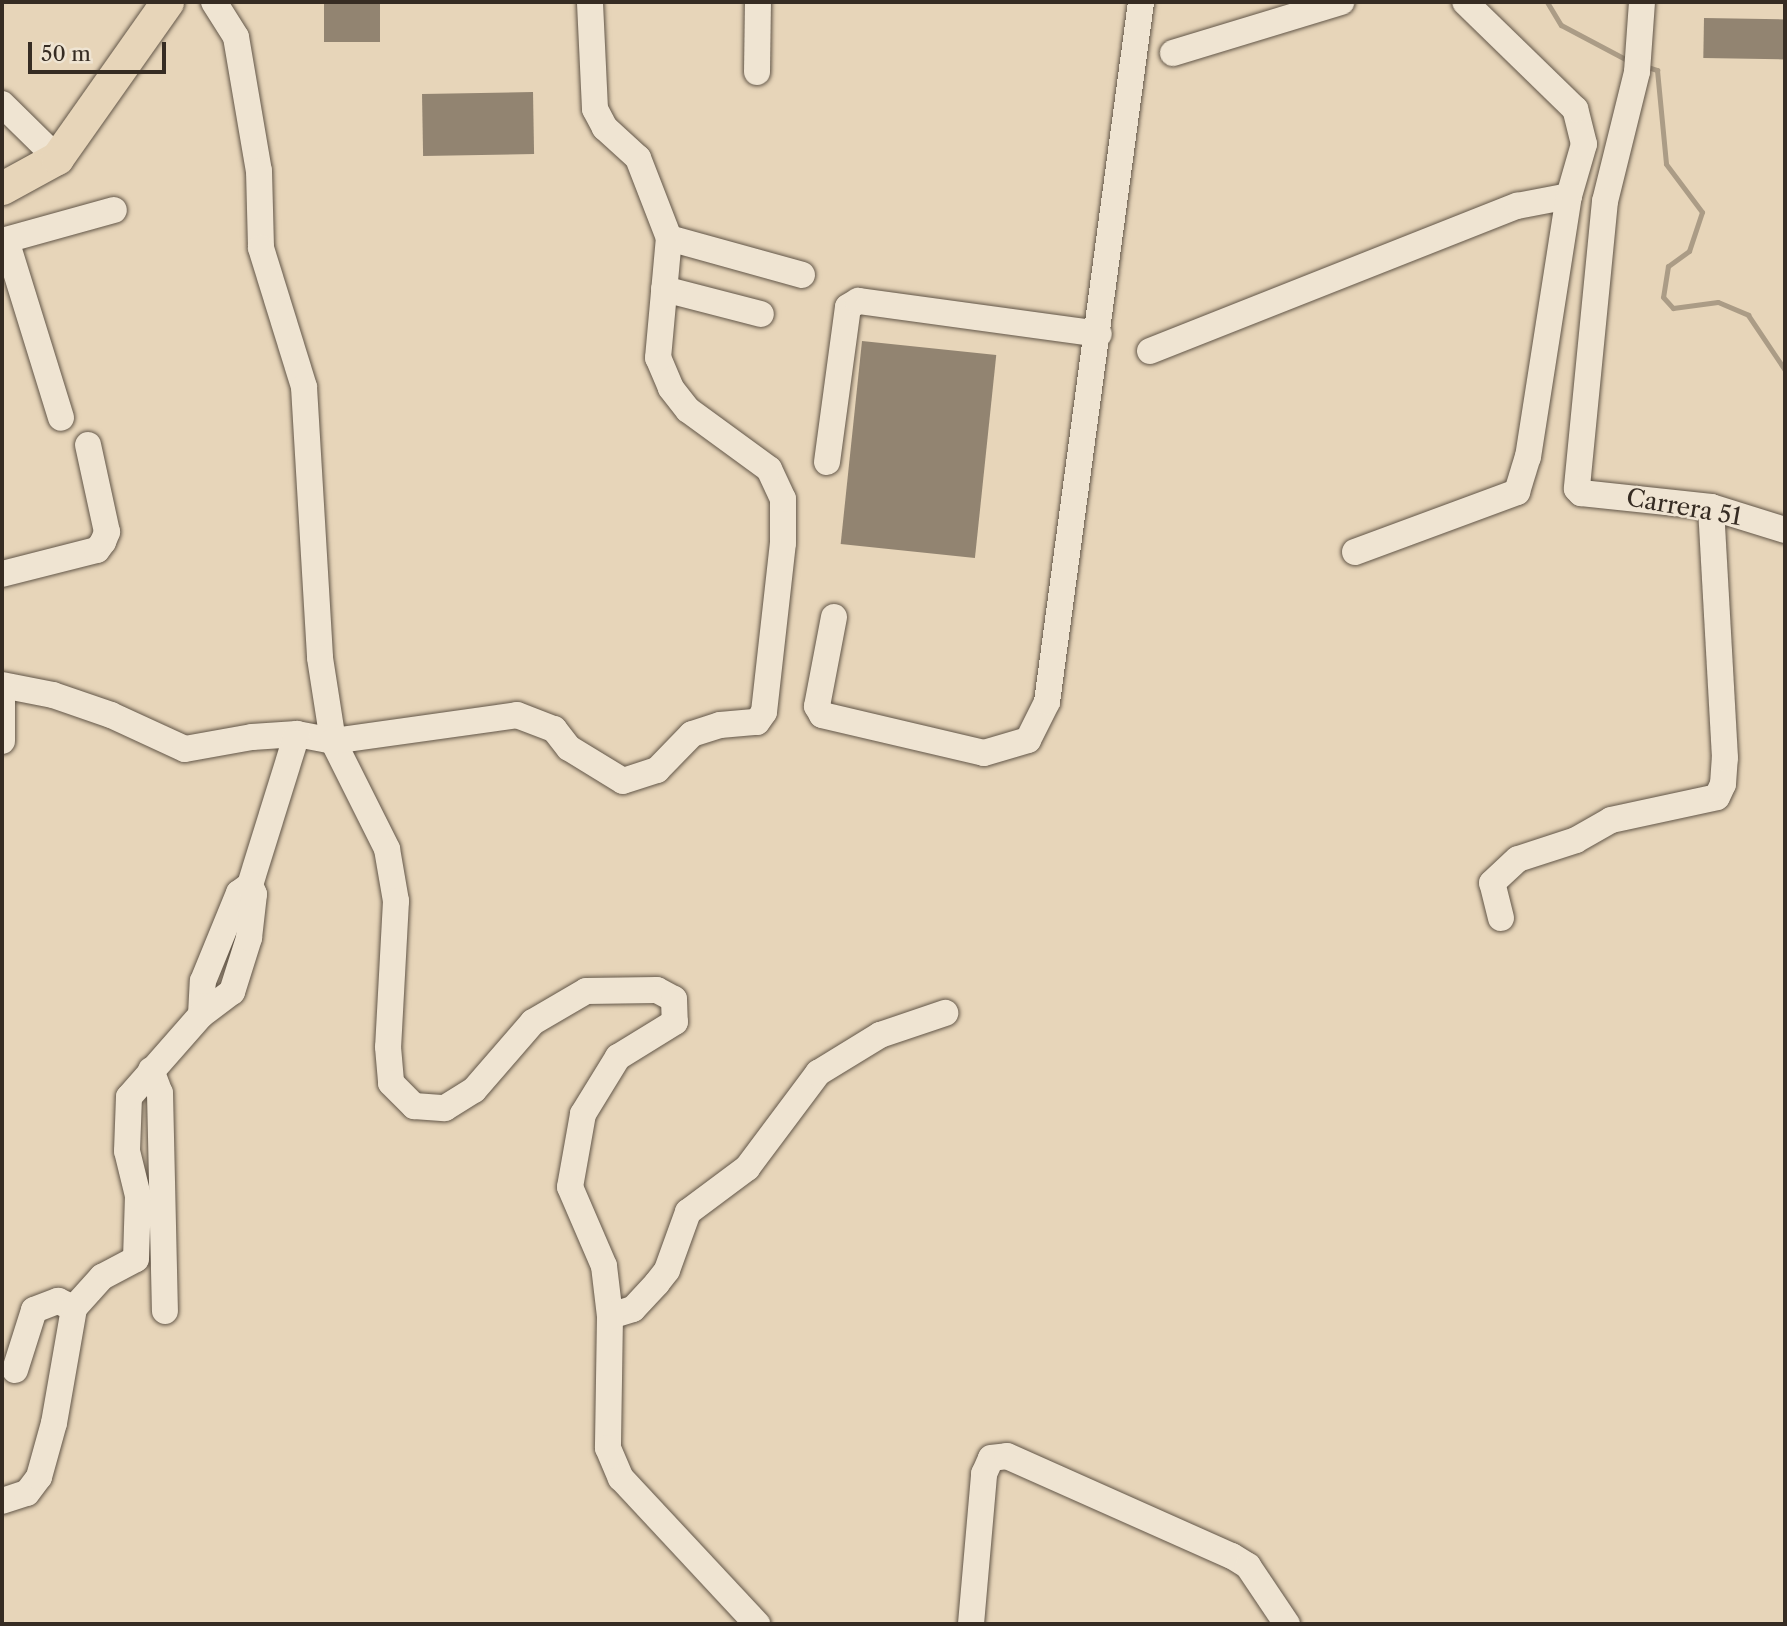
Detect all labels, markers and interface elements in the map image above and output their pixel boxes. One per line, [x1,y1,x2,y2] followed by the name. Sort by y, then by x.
[32,28,170,72] scale bar
[41,41,91,66] text: 50 m
[1624,483,1744,531] street label: Carrera 51

